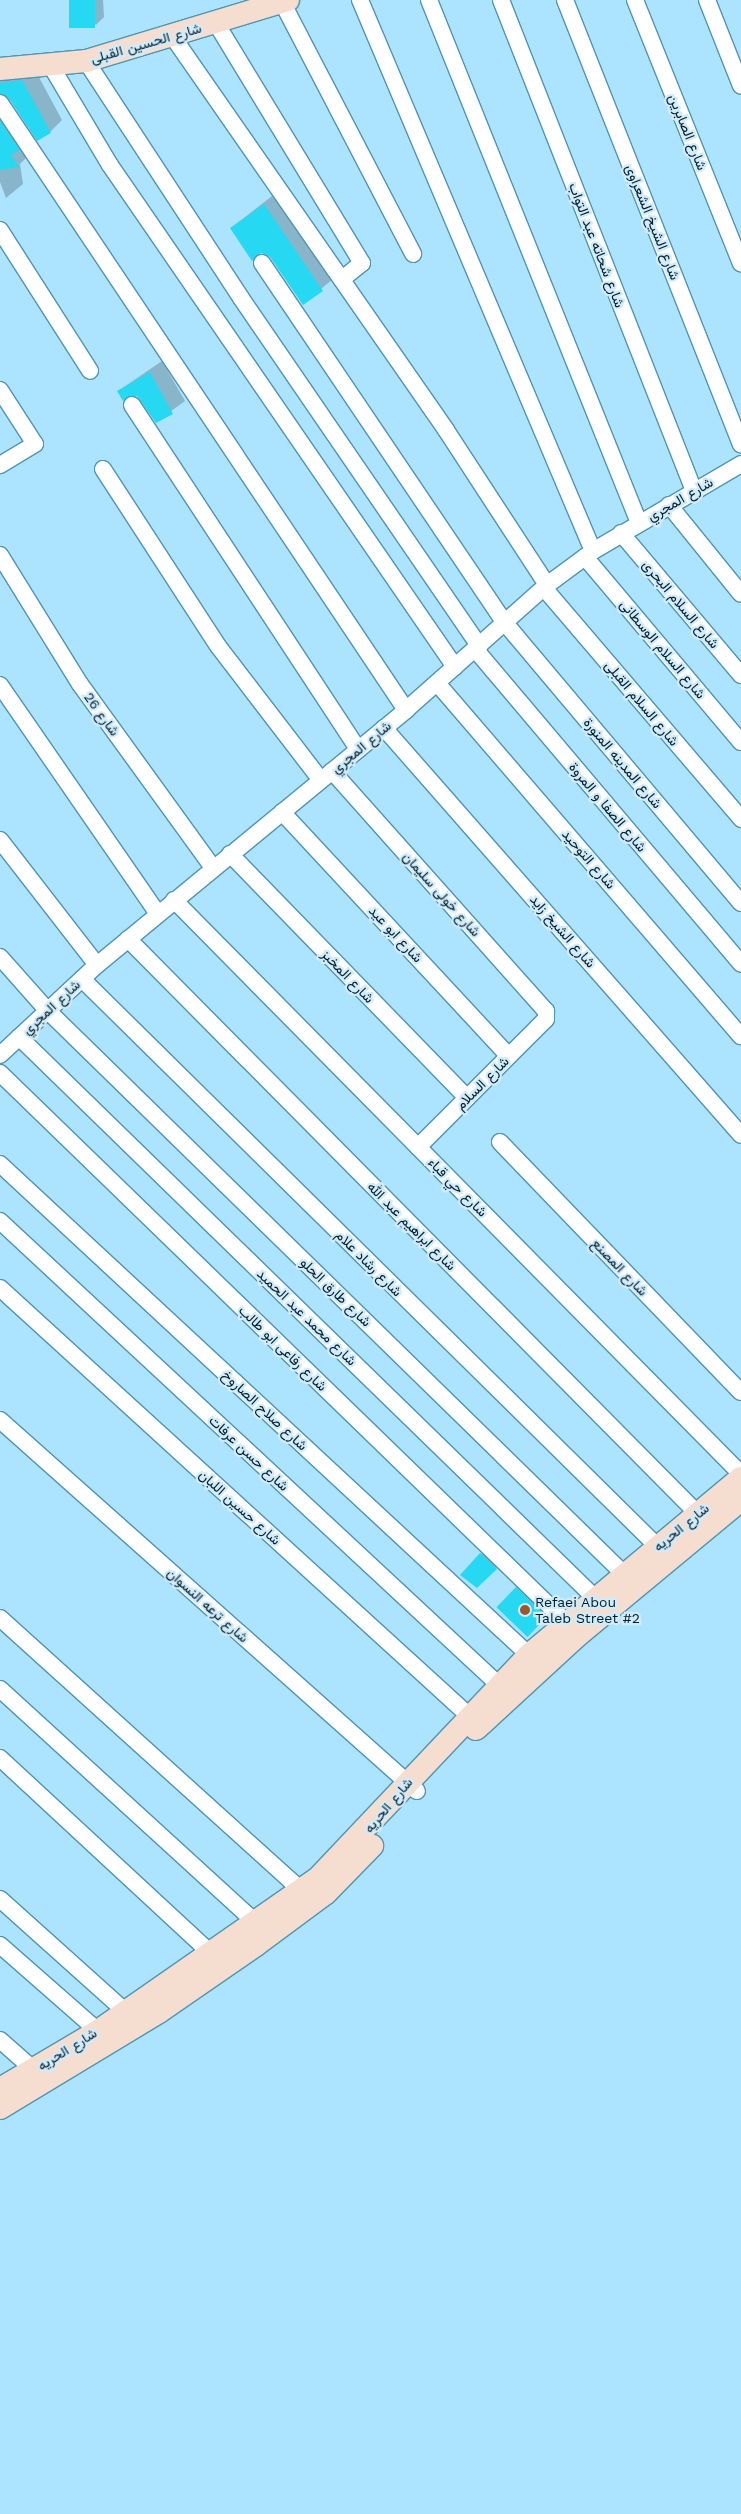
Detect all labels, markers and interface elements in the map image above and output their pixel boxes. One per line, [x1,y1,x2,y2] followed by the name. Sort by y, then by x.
[89,19,203,67] street label: شارع الحسين القبلى
[665,92,711,172] street label: شارع الصابرين
[622,162,684,282] street label: شارع الشيخ الشعراوى
[565,180,629,310] street label: شارع شحاته عبد التواب
[644,473,716,525] street label: شارع المجري
[639,556,723,652] street label: شارع السلام البحرى
[617,596,709,702] street label: شارع السلام الوسطانى
[601,657,683,749] street label: شارع السلام القبلى
[81,689,123,739] street label: شارع 26
[580,714,666,812] street label: شارع المدينه المنورة
[328,717,394,777] street label: شارع المجري
[566,759,650,855] street label: شارع الصفا و المروة
[559,826,619,892] street label: شارع التوحيد
[400,848,484,940] street label: شارع خولى سليمان
[527,891,599,971] street label: شارع الشيخ زايد
[366,902,426,966] street label: شارع ابو عيد
[318,946,378,1006] street label: شارع المخبز
[19,976,83,1038] street label: شارع المجري
[452,1053,512,1113] street label: شارع السلام
[425,1154,491,1220] street label: شارع حي قباء
[364,1178,460,1274] street label: شارع ابراهيم عبد الله
[332,1226,406,1300] street label: شارع رشاد علام
[588,1235,652,1299] street label: شارع المصنع
[297,1254,375,1330] street label: شارع طارق الحلو
[254,1265,360,1369] street label: شارع محمد عبد الحميد
[235,1302,331,1394] street label: شارع رفاعى ابو طالب
[219,1366,311,1454] street label: شارع صلاح الصاروخ
[206,1412,292,1494] street label: شارع حسن عرفات
[196,1466,284,1548] street label: شارع حسين اللبان
[650,1499,712,1555] street label: شارع الحريه
[164,1564,252,1646] street label: شارع ترعه النسوان
[535,1594,640,1626] place label: Refaei Abou Taleb Street #2
[519,1604,531,1616] marker: Refaei Abou Taleb Street #2
[360,1774,416,1836] street label: شارع الحريه
[34,2024,100,2074] street label: شارع الحريه

